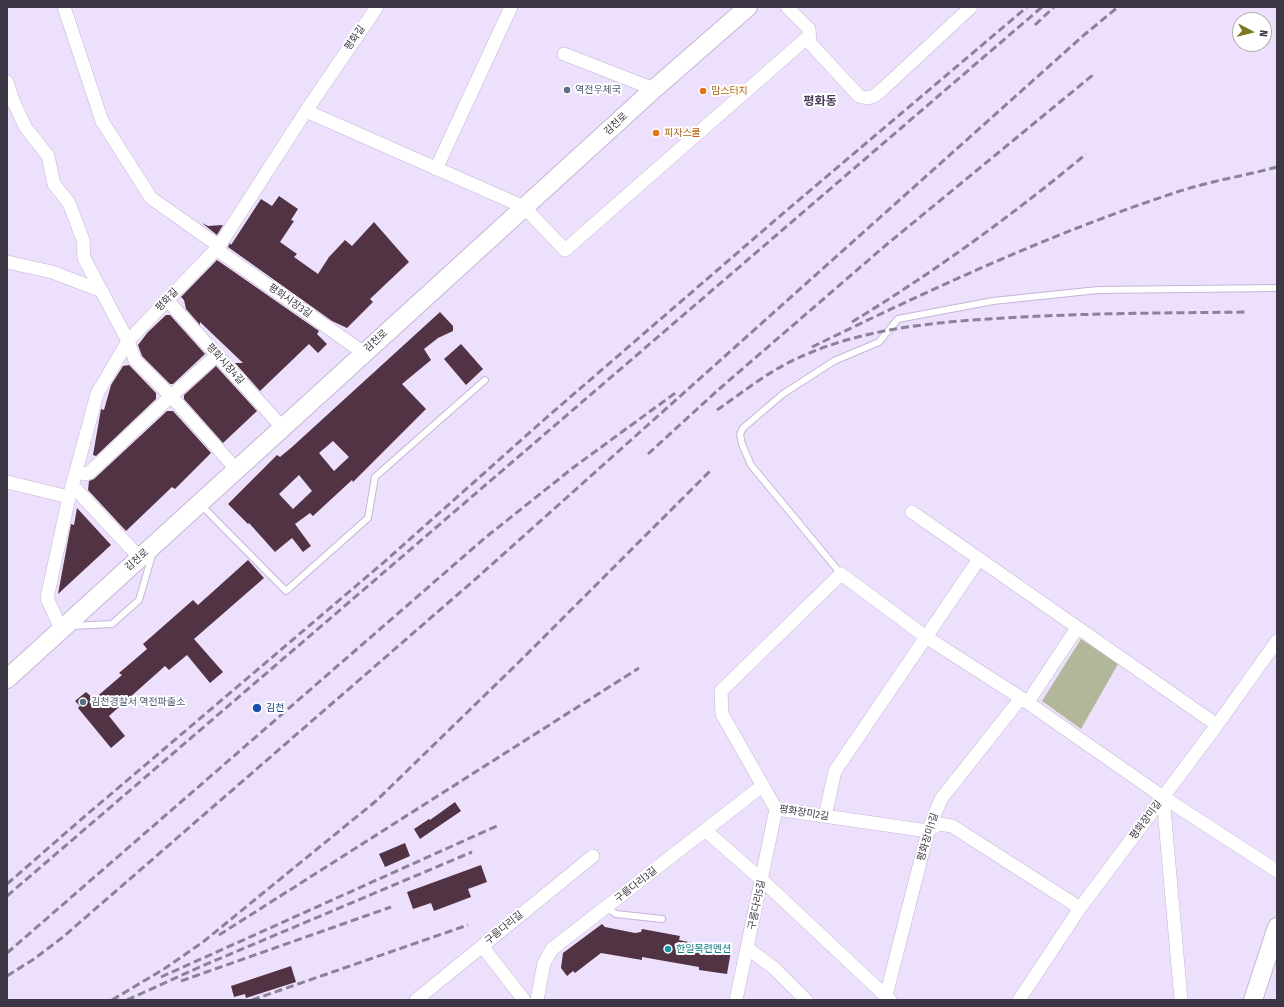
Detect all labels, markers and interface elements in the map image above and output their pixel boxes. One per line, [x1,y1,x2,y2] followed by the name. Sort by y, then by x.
[1232,12,1272,52] north arrow
[342,23,368,53] street label: 평화길
[1257,29,1270,37] text: N
[575,84,621,96] place label: 역전우체국
[562,85,572,95] marker: 역전우체국
[711,85,748,97] place label: 맘스터치
[698,86,708,96] marker: 맘스터치
[803,95,837,109] district label: 평화동
[602,110,630,138] street label: 김천로
[664,127,701,139] place label: 피자스쿨
[651,128,661,138] marker: 피자스쿨
[266,282,314,320] street label: 평화시장3길
[153,286,181,314] street label: 평화길
[362,327,390,355] street label: 김천로
[204,341,246,387] street label: 평화시장4길
[123,546,151,574] street label: 김천로
[91,696,185,708] place label: 김천경찰서 역전파출소
[78,697,88,707] marker: 김천경찰서 역전파출소
[251,702,263,714] marker: 김천
[266,702,284,714] place label: 김천
[1127,798,1165,842] street label: 평화장미길
[778,803,830,823] street label: 평화장미2길
[915,811,941,863] street label: 평화장미1길
[612,865,660,905] street label: 구름다리3길
[746,879,768,931] street label: 구름다리5길
[482,909,526,947] street label: 구름다리길
[676,943,731,955] place label: 한일목련멘션
[663,944,673,954] marker: 한일목련멘션

